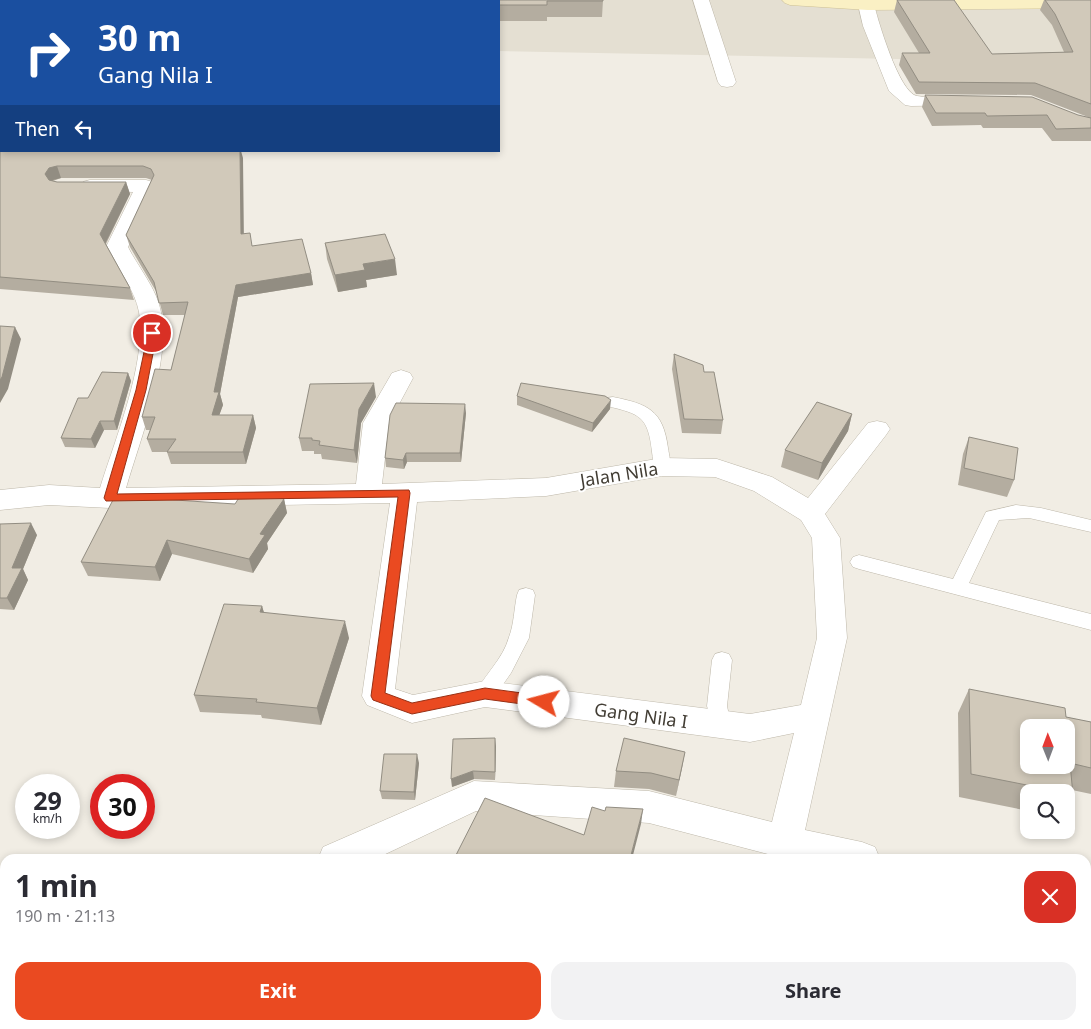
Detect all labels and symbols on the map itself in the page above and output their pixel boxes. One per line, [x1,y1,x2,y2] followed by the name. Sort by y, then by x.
[131,312,173,354] pin
[576,456,660,492] street label: Jalan Nila
[517,675,569,727] position arrow
[593,697,689,733] street label: Gang Nila I
[1020,719,1075,774] north arrow
[90,774,155,839] speed limit sign: 30

